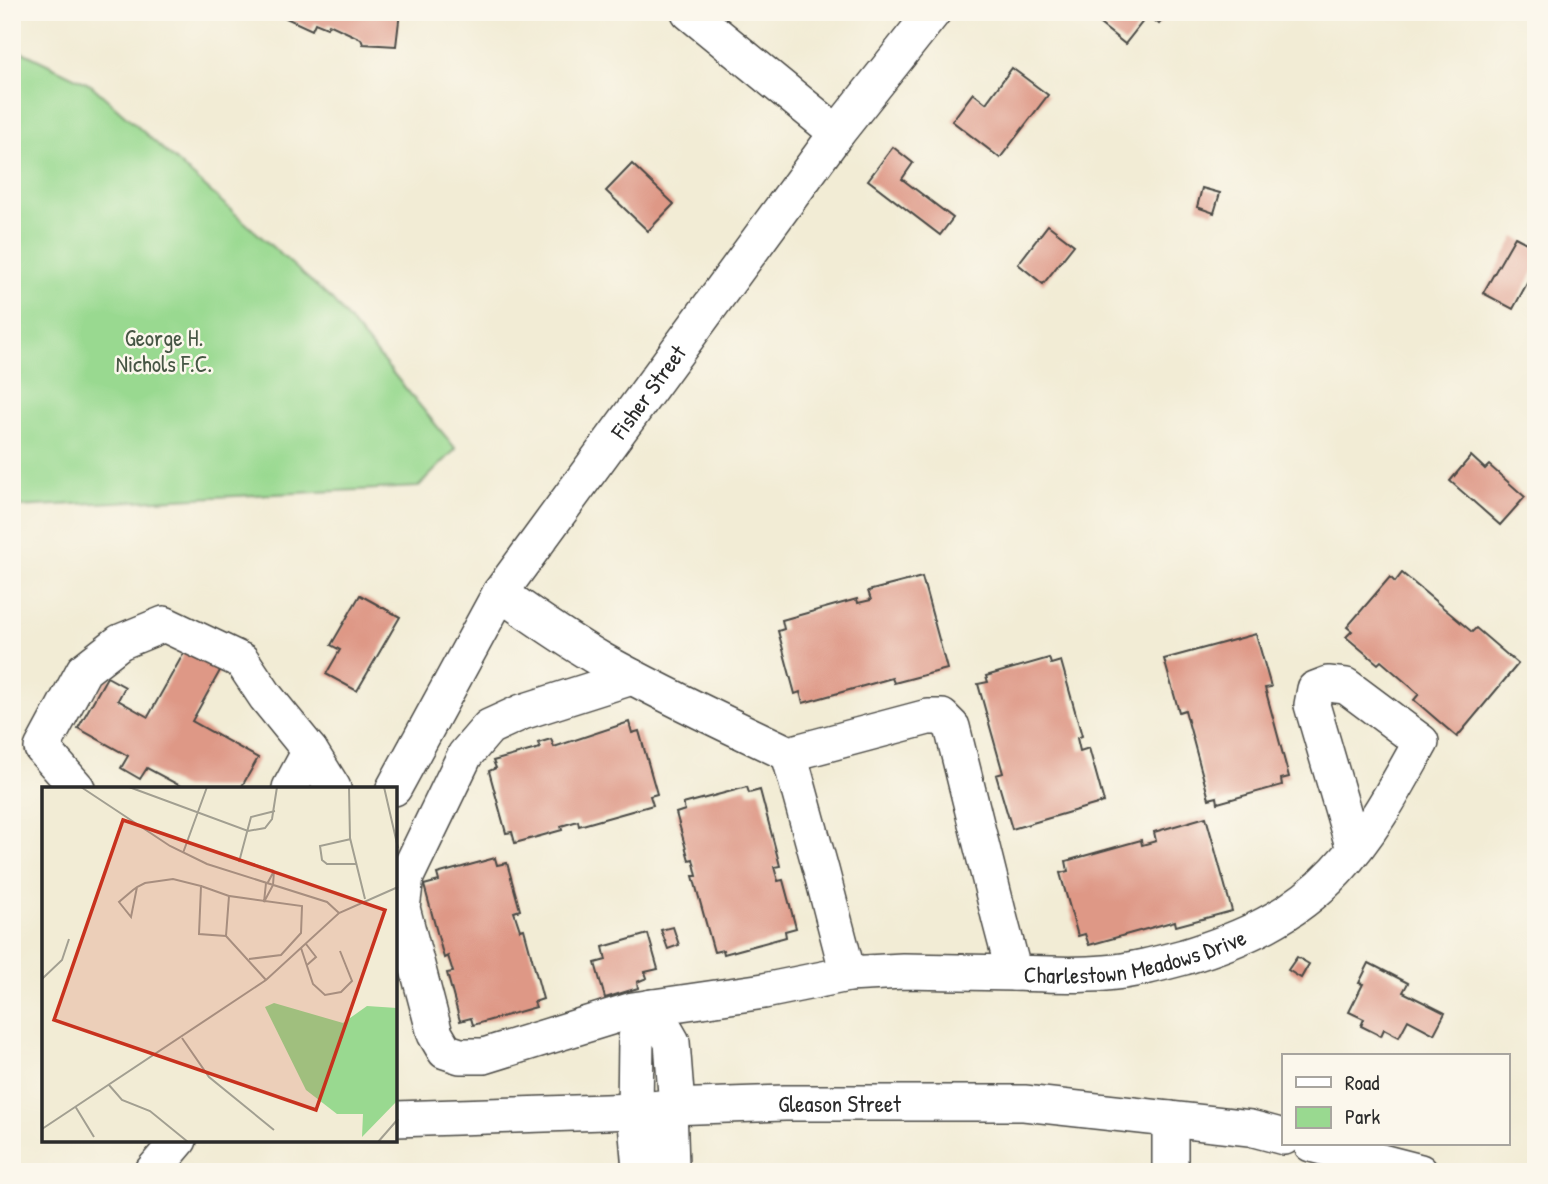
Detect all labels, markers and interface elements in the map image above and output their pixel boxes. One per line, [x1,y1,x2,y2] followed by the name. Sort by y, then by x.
[116,322,212,379] park label: George H. Nichols F.C.
[602,337,693,445] street label: Fisher Street
[42,787,397,1142] inset map
[1023,921,1250,990] street label: Charlestown Meadows Drive
[1282,1054,1510,1146] legend
[1345,1068,1379,1097] text: Road
[778,1087,902,1119] street label: Gleason Street
[1345,1102,1380,1131] text: Park

